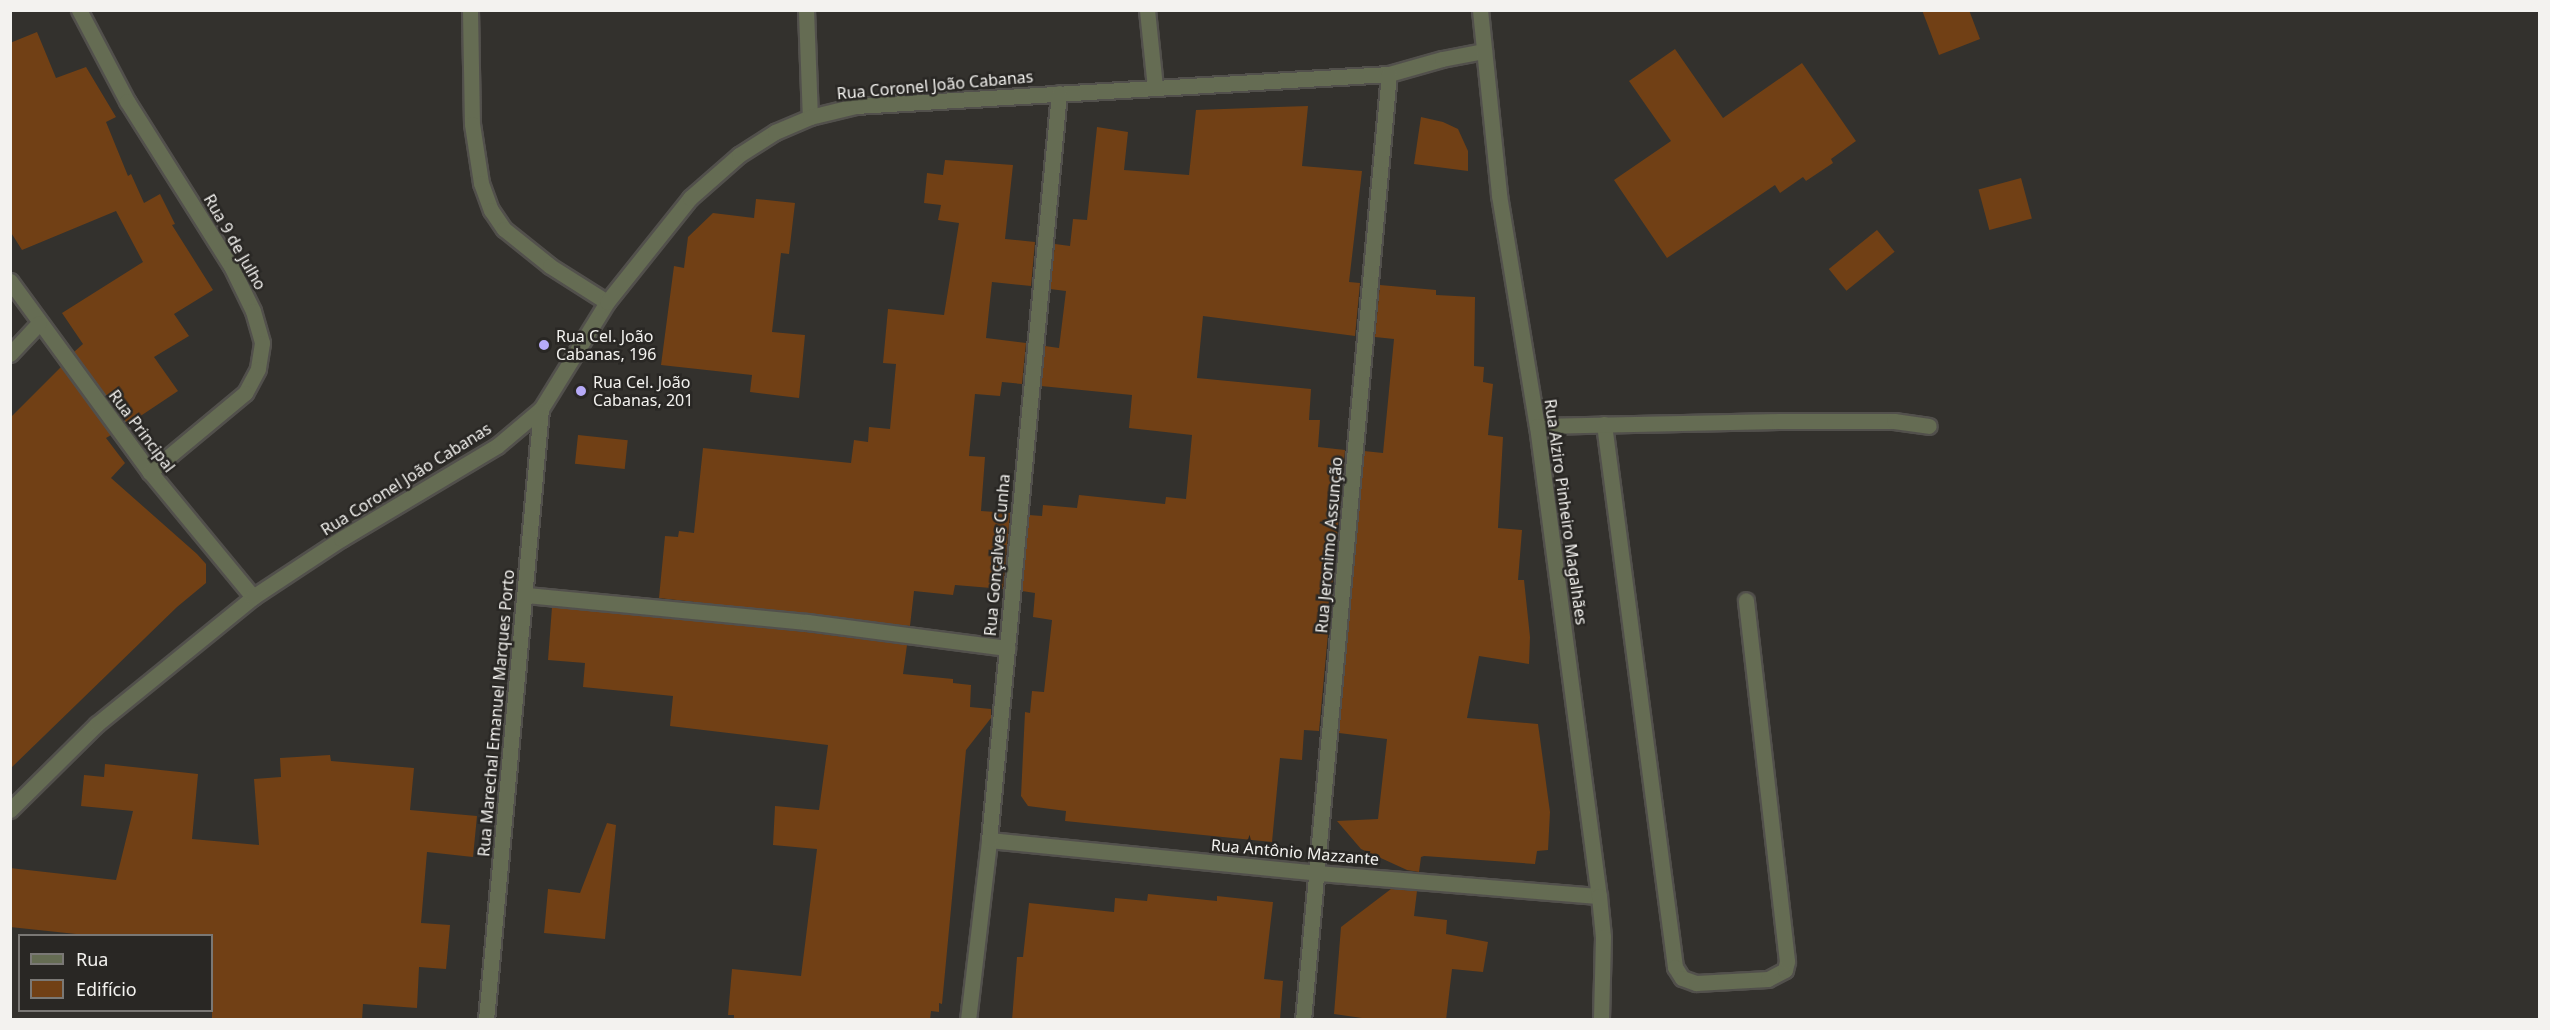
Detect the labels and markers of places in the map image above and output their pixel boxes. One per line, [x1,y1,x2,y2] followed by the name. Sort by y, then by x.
[556,326,656,364] place label: Rua Cel. João Cabanas, 196
[537,338,551,352] marker: Rua Cel. João Cabanas, 196
[593,372,693,410] place label: Rua Cel. João Cabanas, 201
[574,384,588,398] marker: Rua Cel. João Cabanas, 201

